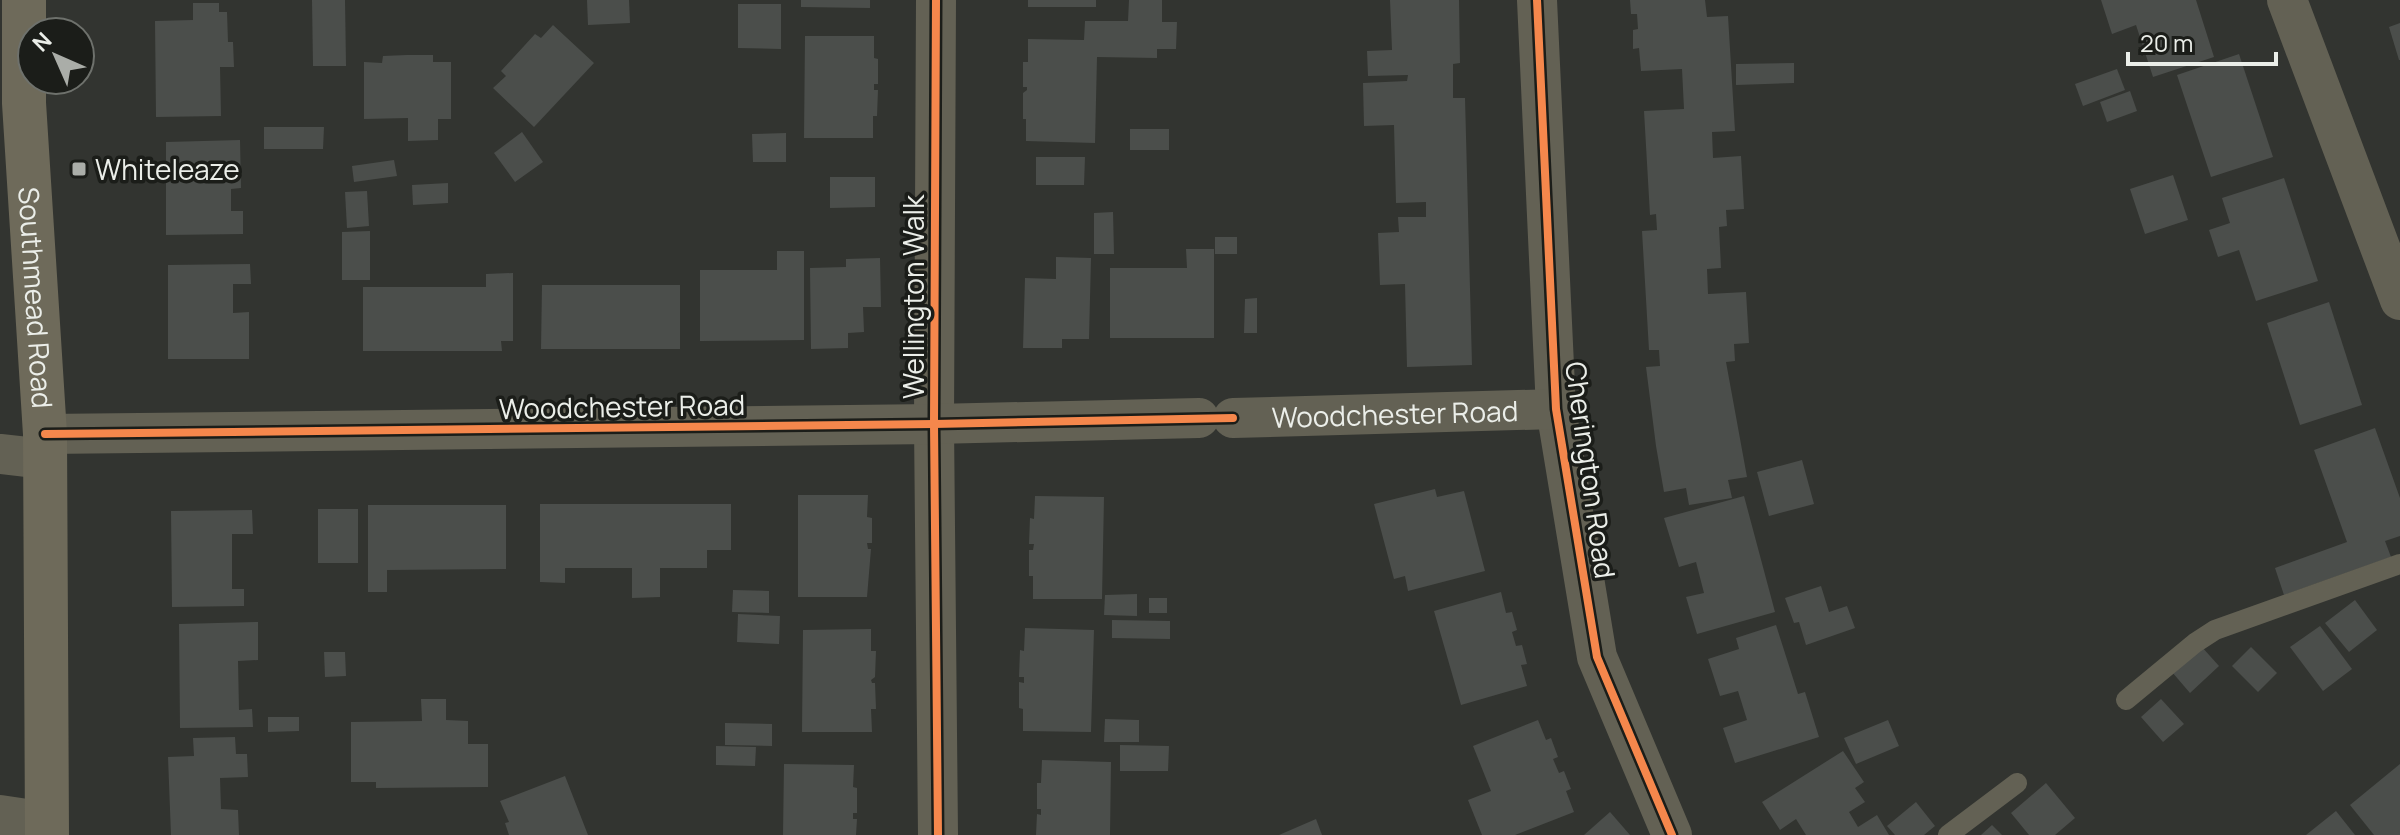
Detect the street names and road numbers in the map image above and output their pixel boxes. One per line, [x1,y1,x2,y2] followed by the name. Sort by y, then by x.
[10,186,62,410] street label: Southmead Road
[894,194,932,399] street label: Wellington Walk
[1557,359,1625,581] street label: Cherington Road
[498,385,746,427] street label: Woodchester Road
[1271,391,1519,436] street label: Woodchester Road

